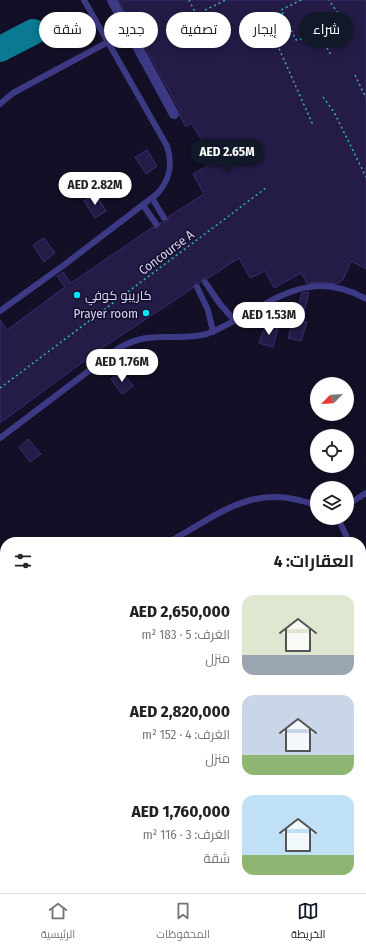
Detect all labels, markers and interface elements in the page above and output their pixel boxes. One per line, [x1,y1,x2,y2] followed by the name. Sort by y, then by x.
[39,12,96,48] chip: شقة
[104,12,158,48] chip: جديد
[166,12,231,48] chip: تصفية
[239,12,291,48] chip: إيجار
[299,12,354,48] chip: شراء
[181,139,273,173] pin: AED 2.65M
[199,144,255,159] text: AED 2.65M
[49,172,141,206] pin: AED 2.82M
[68,177,122,192] text: AED 2.82M
[136,227,197,278] street label: Concourse A
[85,288,152,306] place label: كاريبو كوفي
[72,290,82,300] marker: كاريبو كوفي
[223,302,315,336] pin: AED 1.53M
[74,306,138,321] place label: Prayer room
[242,307,296,322] text: AED 1.53M
[141,308,151,318] marker: Prayer room
[76,349,168,383] pin: AED 1.76M
[95,354,149,369] text: AED 1.76M
[310,377,354,421] north arrow
[310,377,354,525] map controls
[310,429,354,473] button: locate
[310,481,354,525] button: layers
[12,550,34,572] icon: filters
[274,551,354,572] text: العقارات: 4
[130,601,230,622] text: AED 2,650,000
[274,611,322,659] icon: home
[142,627,230,642] text: الغرف: 5 · 183 m²
[205,651,230,666] text: منزل
[130,701,230,722] text: AED 2,820,000
[274,711,322,759] icon: home
[142,727,230,742] text: الغرف: 4 · 152 m²
[205,751,230,766] text: منزل
[131,801,230,822] text: AED 1,760,000
[274,811,322,859] icon: home
[143,827,230,842] text: الغرف: 3 · 116 m²
[203,851,230,866] text: شقة
[41,900,75,944] tab: الرئيسية
[156,900,210,944] tab: المحفوظات
[291,900,325,944] tab: الخريطة

